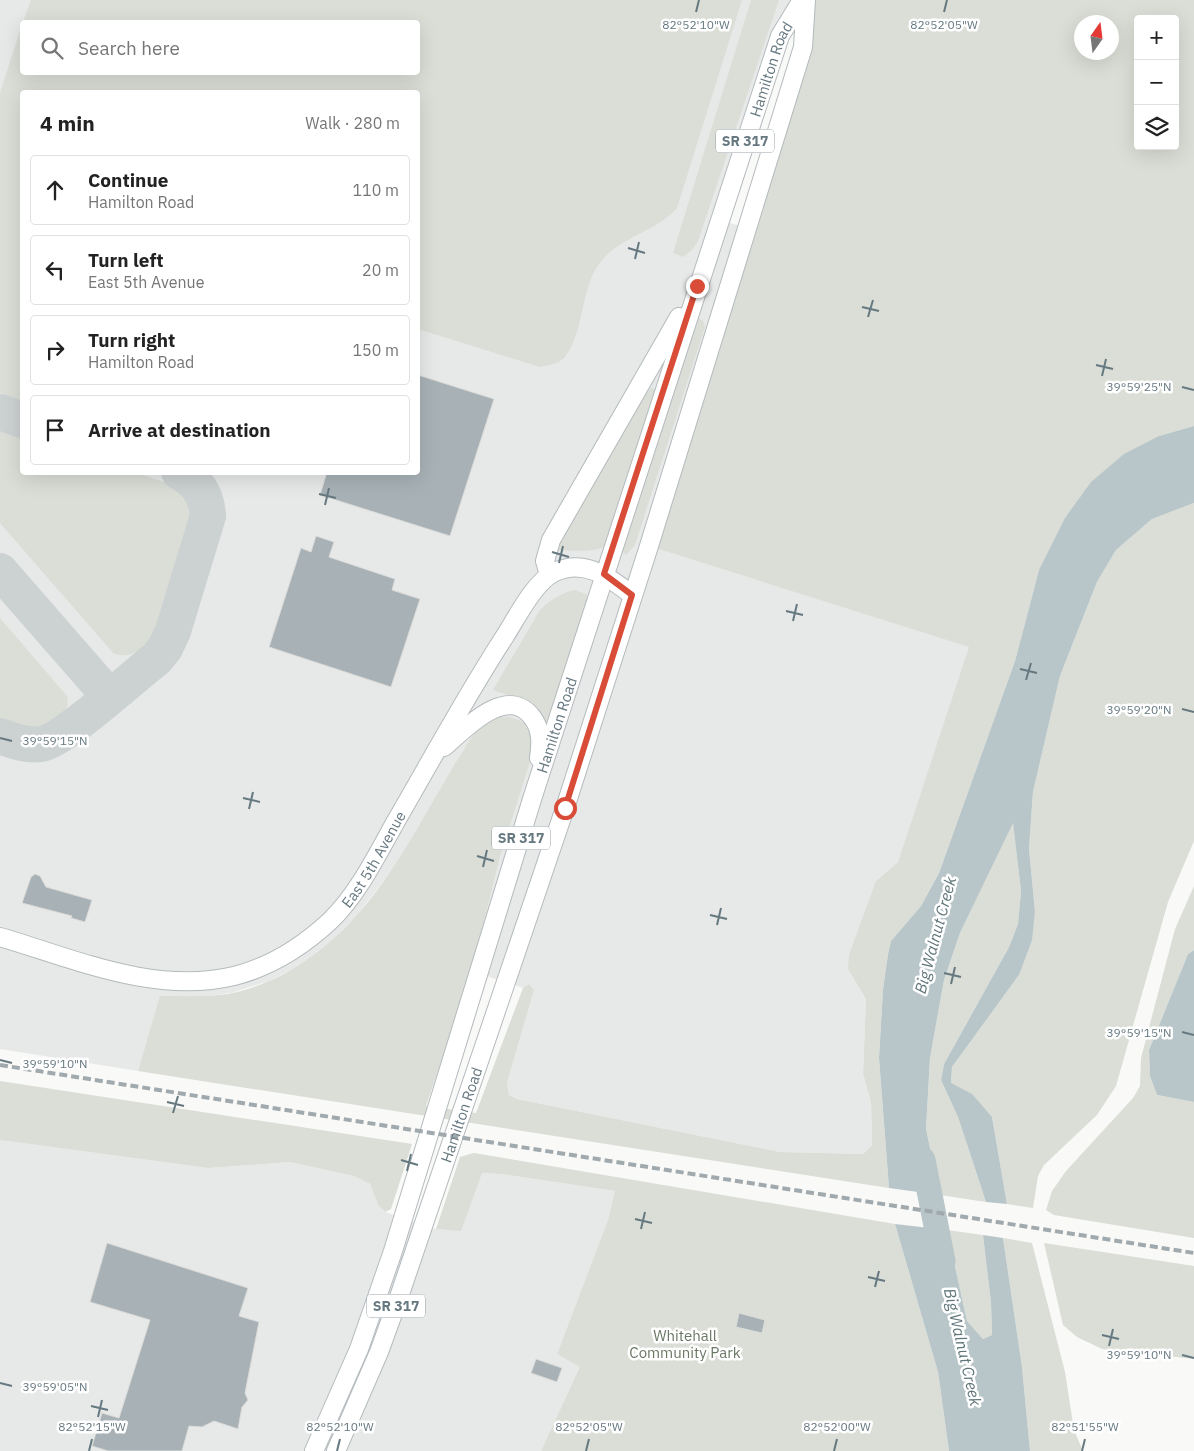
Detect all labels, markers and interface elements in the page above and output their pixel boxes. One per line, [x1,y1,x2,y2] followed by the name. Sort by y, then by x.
[1074,15,1119,60] north arrow
[1134,15,1179,150] map controls
[1134,15,1179,60] button: +
[662,17,730,32] text: 82°52'10"W
[910,17,978,32] text: 82°52'05"W
[745,18,796,119] street label: Hamilton Road
[20,20,420,75] search box
[38,34,66,62] icon: search
[78,36,180,60] text: Search here
[1134,60,1179,105] button: −
[1134,105,1179,150] button: layers
[40,109,95,137] text: 4 min
[305,113,400,133] text: Walk · 280 m
[716,130,774,152] road number: SR 317
[88,168,168,192] text: Continue
[41,176,69,204] icon: ahead
[352,180,399,200] text: 110 m
[88,192,194,212] text: Hamilton Road
[88,248,164,272] text: Turn left
[41,256,69,284] icon: left
[362,260,399,280] text: 20 m
[88,272,204,292] text: East 5th Avenue
[686,275,709,298] route end
[88,328,175,352] text: Turn right
[41,336,69,364] icon: right
[352,340,399,360] text: 150 m
[88,352,194,372] text: Hamilton Road
[1106,379,1172,394] text: 39°59'25"N
[41,416,69,444] icon: arrive
[88,418,271,442] text: Arrive at destination
[532,675,581,775] street label: Hamilton Road
[1106,702,1172,717] text: 39°59'20"N
[22,733,88,748] text: 39°59'15"N
[554,797,577,820] route start
[337,807,409,911] street label: East 5th Avenue
[492,826,550,850] road number: SR 317
[910,874,960,996] water label: Big Walnut Creek
[1106,1025,1172,1040] text: 39°59'15"N
[22,1056,88,1071] text: 39°59'10"N
[436,1064,486,1165] street label: Hamilton Road
[940,1286,986,1408] water label: Big Walnut Creek
[367,1294,425,1318] road number: SR 317
[629,1326,741,1362] park label: Whitehall Community Park
[1106,1347,1172,1362] text: 39°59'10"N
[22,1379,88,1394] text: 39°59'05"N
[58,1419,126,1434] text: 82°52'15"W
[306,1419,374,1434] text: 82°52'10"W
[555,1419,623,1434] text: 82°52'05"W
[803,1419,871,1434] text: 82°52'00"W
[1051,1419,1119,1434] text: 82°51'55"W

